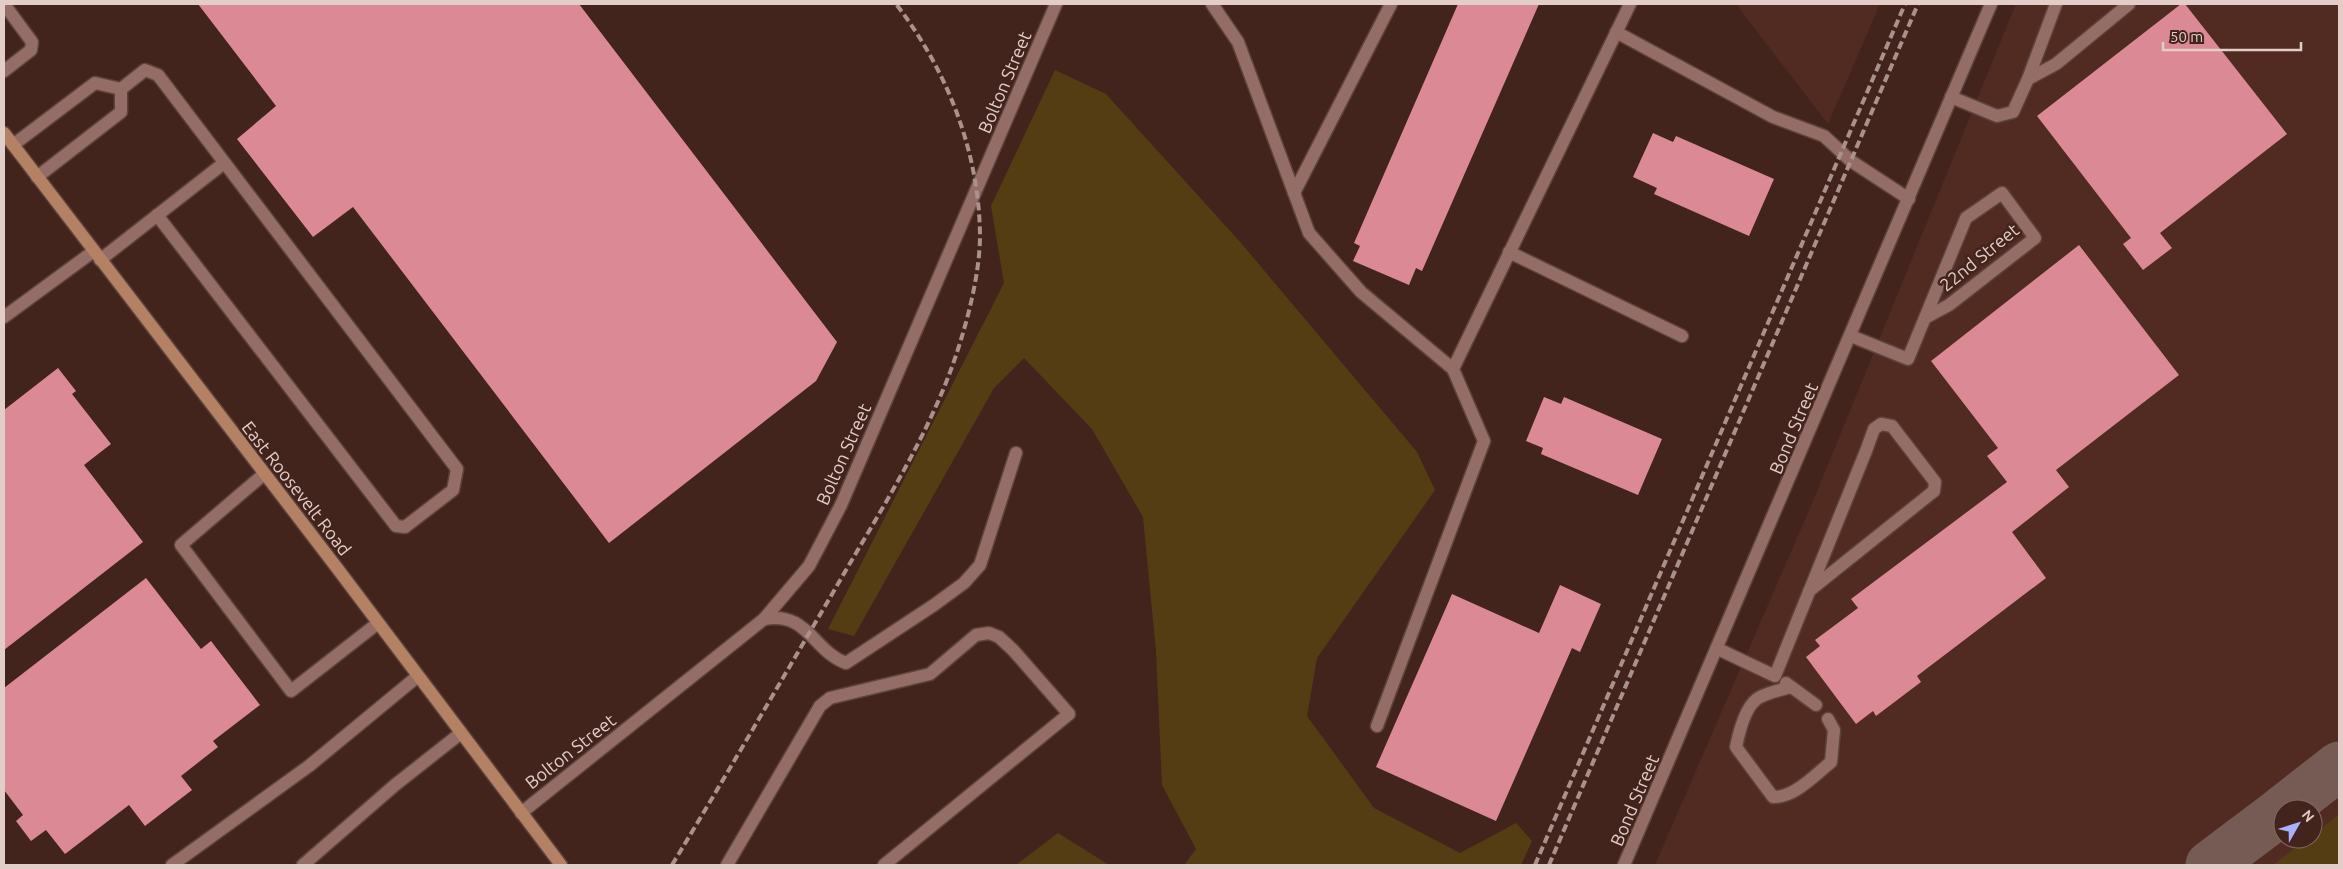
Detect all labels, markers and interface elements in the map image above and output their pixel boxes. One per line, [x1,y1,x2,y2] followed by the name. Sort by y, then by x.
[2163,20,2300,52] scale bar
[974,28,1034,136] street label: Bolton Street
[2170,28,2203,45] text: 50 m
[1936,219,2022,295] street label: 22nd Street
[1765,379,1821,477] street label: Bond Street
[812,400,874,508] street label: Bolton Street
[239,417,355,559] street label: East Roosevelt Road
[521,710,619,792] street label: Bolton Street
[1606,751,1662,849] street label: Bond Street
[2273,799,2323,849] north arrow
[2299,807,2318,825] text: N

